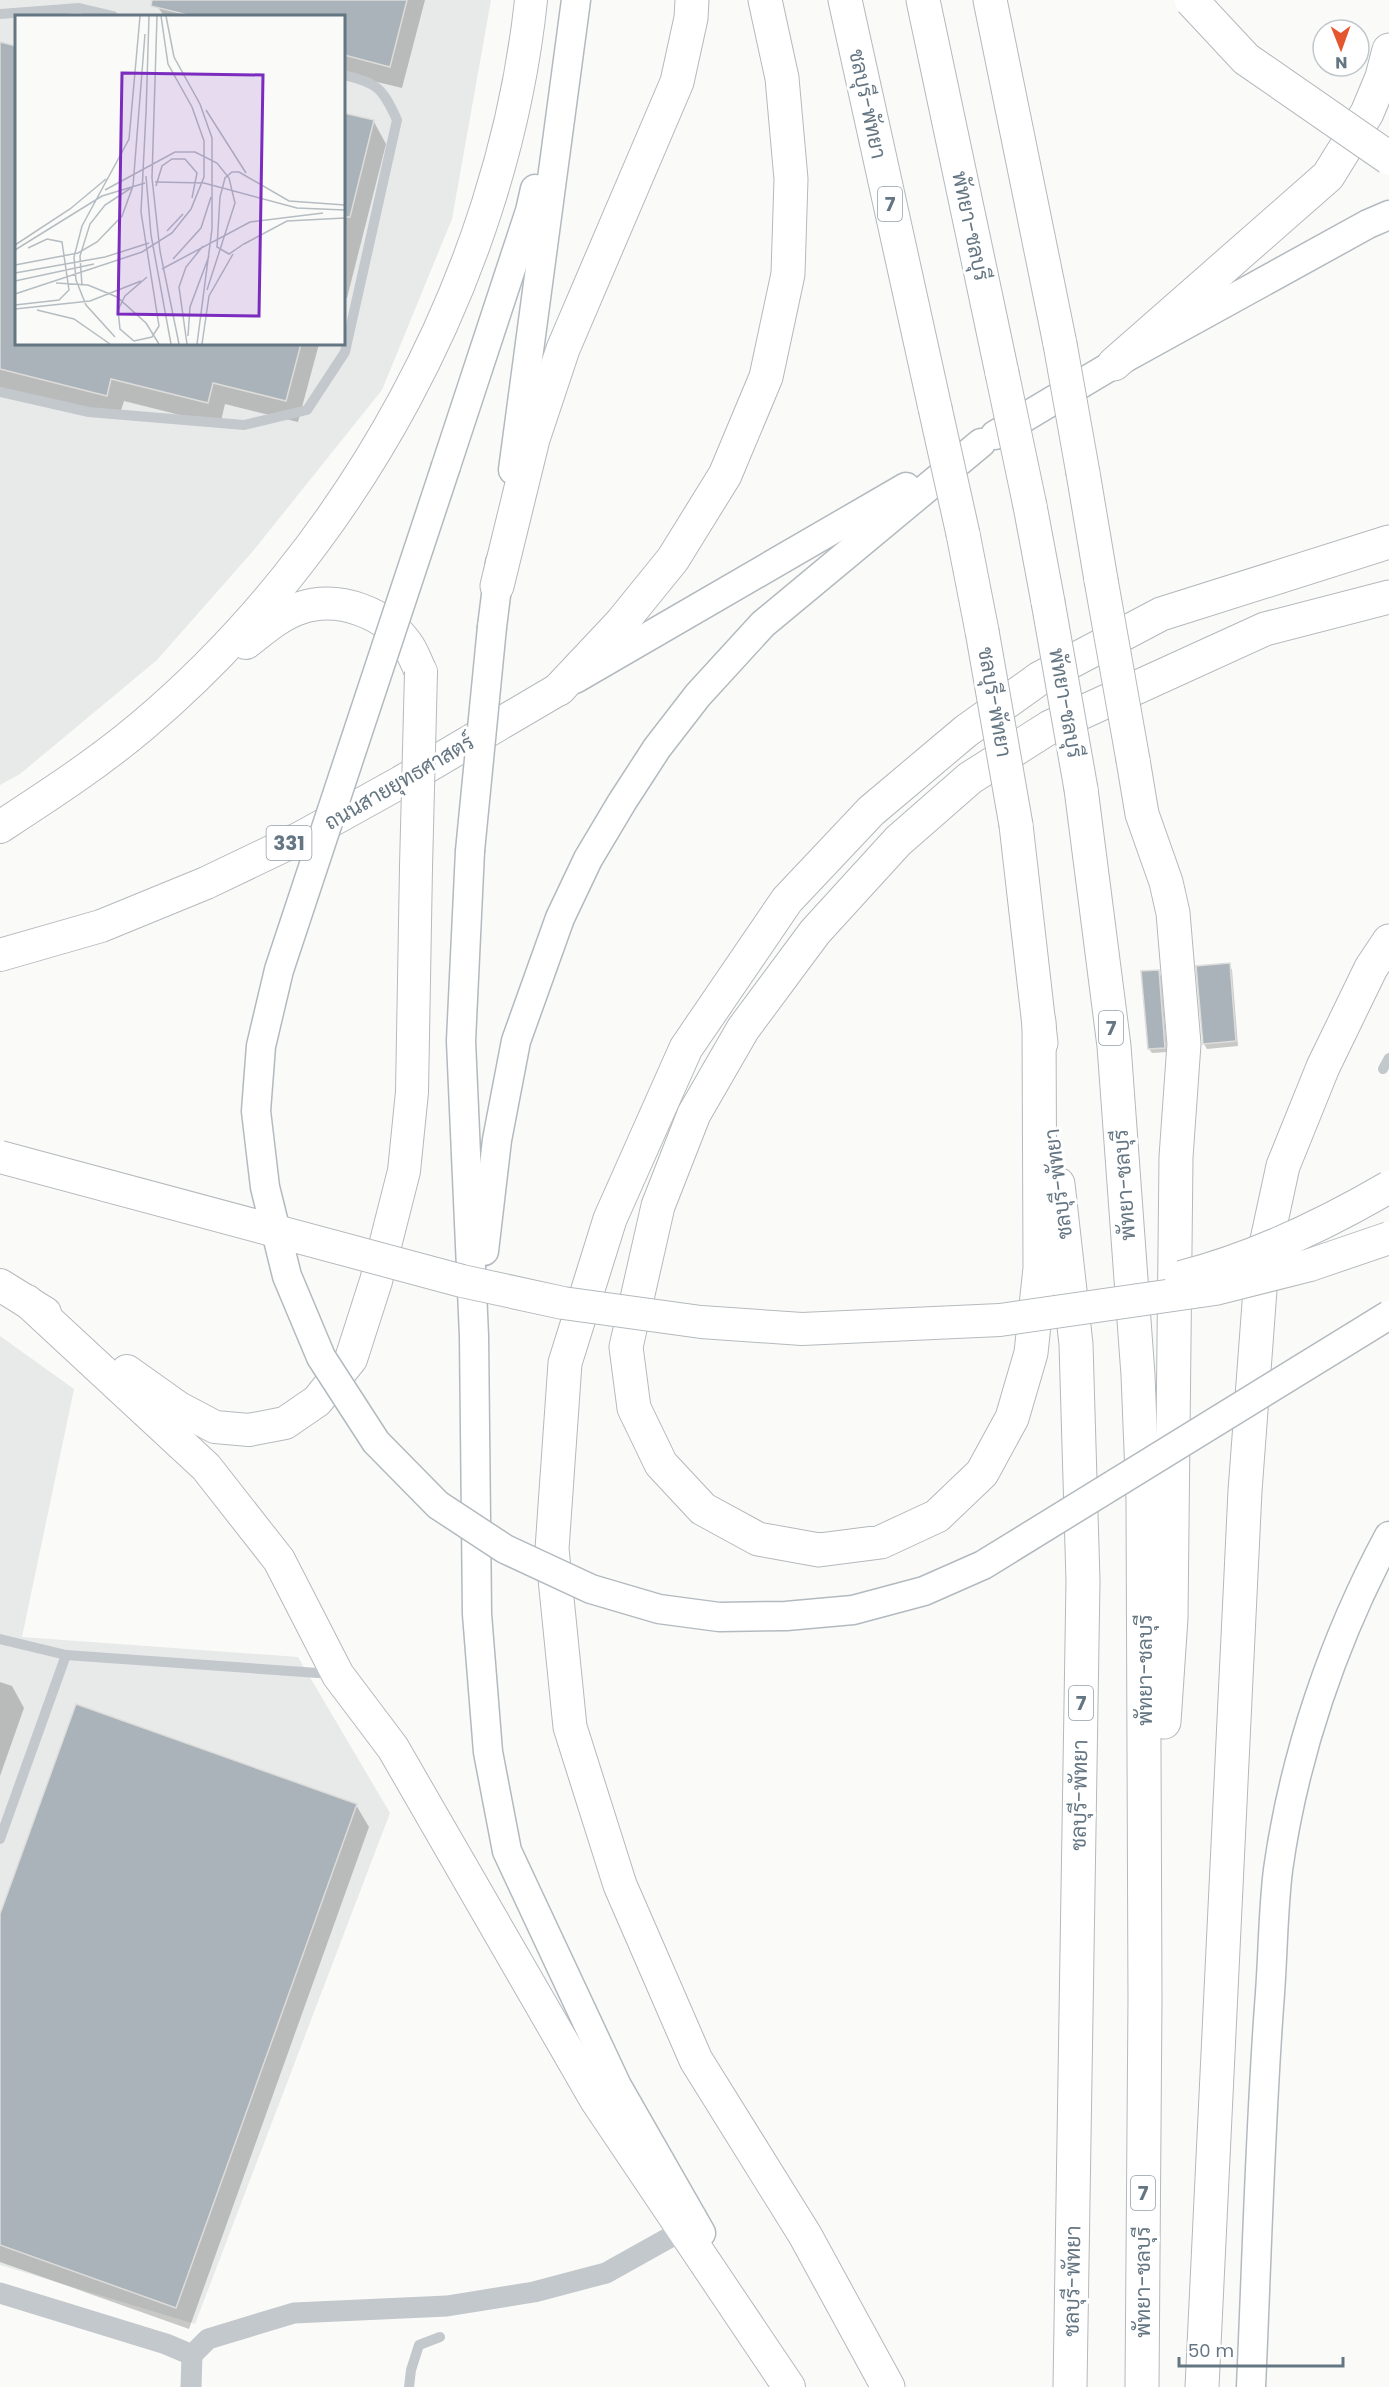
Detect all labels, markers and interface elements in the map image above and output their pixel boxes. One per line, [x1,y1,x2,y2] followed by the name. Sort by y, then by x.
[15,15,345,345] inset map
[1311,18,1371,78] north arrow
[842,47,894,161] street label: ชลบุรี-พัทยา
[1335,51,1347,74] text: N
[945,169,997,283] street label: พัทยา-ชลบุรี
[878,187,902,221] road number: 7
[971,645,1019,759] street label: ชลบุรี-พัทยา
[1042,646,1090,760] street label: พัทยา-ชลบุรี
[319,727,479,837] street label: ถนนสายยุทธศาสตร์
[266,826,312,860] road number: 331
[1099,1011,1123,1045] road number: 7
[1037,1127,1079,1241] street label: ชลบุรี-พัทยา
[1106,1128,1142,1242] street label: พัทยา-ชลบุรี
[1130,1614,1159,1726] street label: พัทยา-ชลบุรี
[1069,1686,1093,1720] road number: 7
[1064,1739,1094,1851] street label: ชลบุรี-พัทยา
[1131,2176,1155,2210] road number: 7
[1057,2225,1087,2337] street label: ชลบุรี-พัทยา
[1128,2226,1157,2338] street label: พัทยา-ชลบุรี
[1179,2330,1342,2368] scale bar
[1188,2338,1234,2363] text: 50 m

